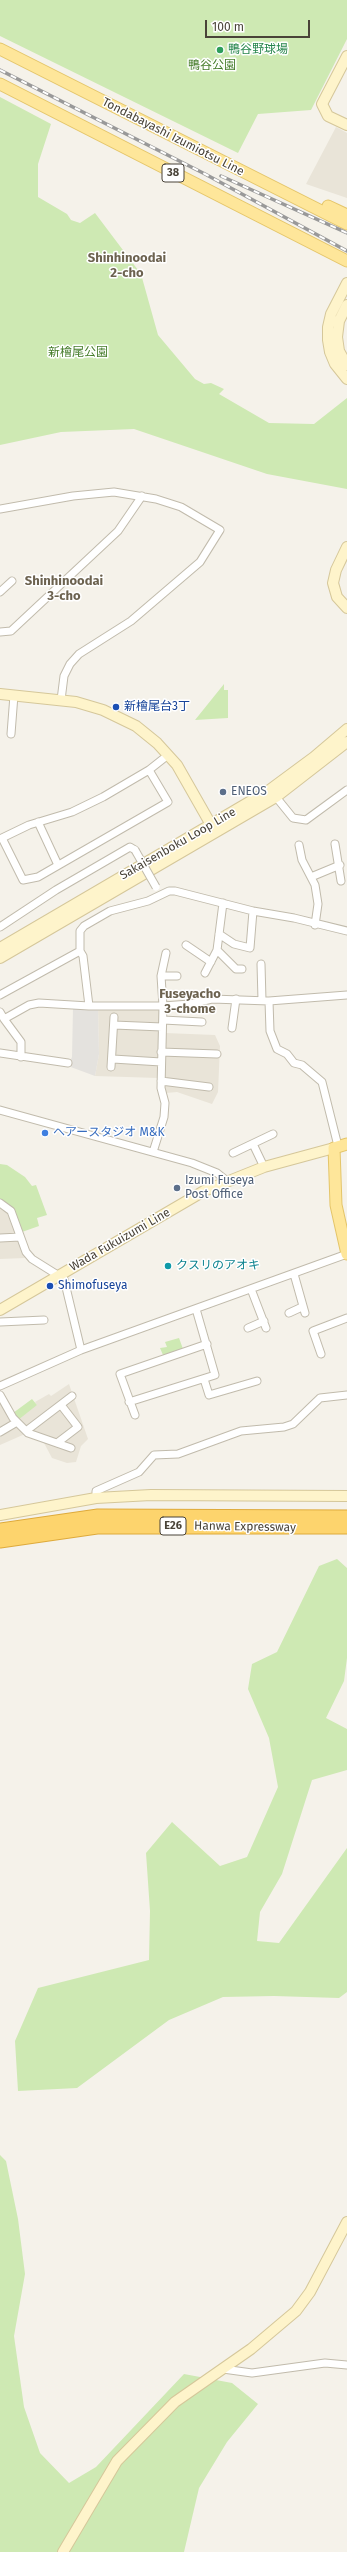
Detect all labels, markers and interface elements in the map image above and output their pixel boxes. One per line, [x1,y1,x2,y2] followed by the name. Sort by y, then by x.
[207,12,312,38] scale bar
[212,20,244,34] text: 100 m
[228,43,288,57] place label: 鴨谷野球場
[215,45,225,55] marker: 鴨谷野球場
[188,59,236,73] park label: 鴨谷公園
[100,95,246,179] street label: Tondabayashi Izumiotsu Line
[162,164,184,182] road number: 38
[88,250,166,281] district label: Shinhinoodai 2-cho
[48,346,108,360] park label: 新檜尾公園
[25,573,103,604] district label: Shinhinoodai 3-cho
[124,700,190,714] place label: 新檜尾台3丁
[111,702,121,712] marker: 新檜尾台3丁
[231,785,267,799] place label: ENEOS
[218,787,228,797] marker: ENEOS
[117,805,239,883] street label: Sakaisenboku Loop Line
[159,986,221,1017] district label: Fuseyacho 3-chome
[53,1126,165,1140] place label: ヘアースタジオ M&K
[40,1128,50,1138] marker: ヘアースタジオ M&K
[185,1174,254,1202] place label: Izumi Fuseya Post Office
[172,1183,182,1193] marker: Izumi Fuseya Post Office
[67,1205,173,1275] street label: Wada Fukuizumi Line
[176,1259,260,1273] place label: クスリのアオキ
[163,1261,173,1271] marker: クスリのアオキ
[58,1279,128,1293] place label: Shimofuseya
[45,1281,55,1291] marker: Shimofuseya
[160,1517,186,1535] road number: E26
[194,1519,296,1535] street label: Hanwa Expressway

